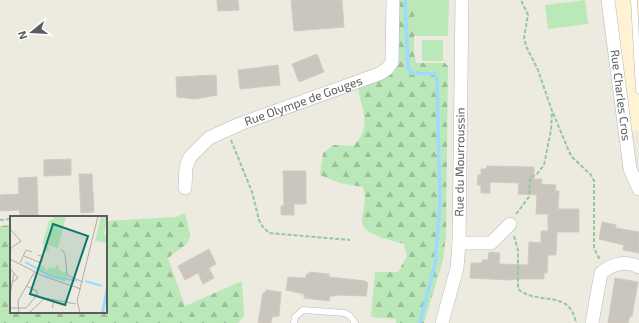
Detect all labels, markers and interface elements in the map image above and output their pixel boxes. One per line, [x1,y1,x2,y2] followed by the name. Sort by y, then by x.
[12,12,52,52] north arrow
[15,29,29,41] text: N
[609,49,634,142] street label: Rue Charles Cros
[242,73,364,128] street label: Rue Olympe de Gouges
[451,107,467,217] street label: Rue du Mourroussin
[10,216,107,313] inset map

